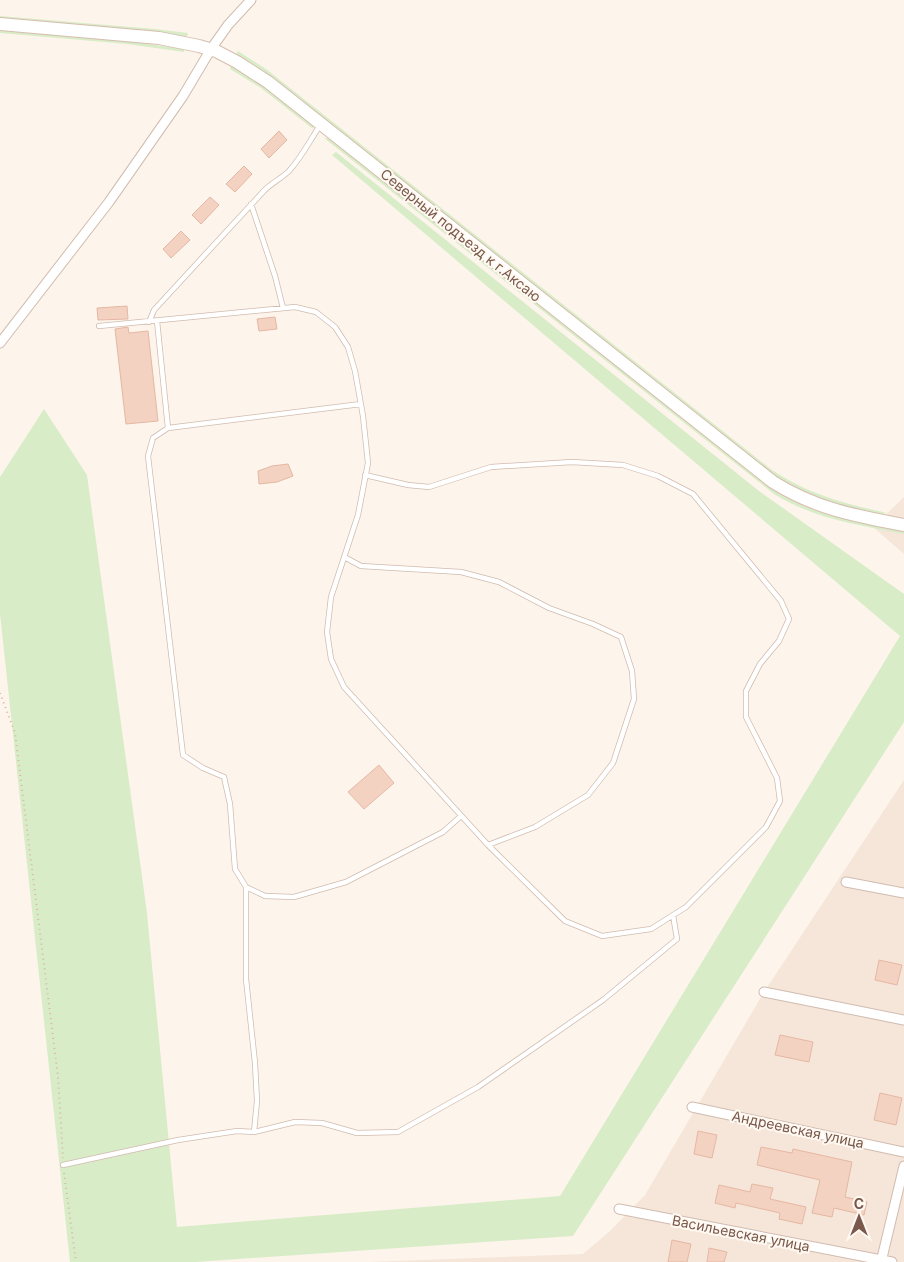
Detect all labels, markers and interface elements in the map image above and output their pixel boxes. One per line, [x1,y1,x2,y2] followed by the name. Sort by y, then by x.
[377,165,545,305] street label: Северный подъезд к г.Аксаю
[730,1107,866,1151] street label: Андреевская улица
[834,1192,884,1242] north arrow
[854,1195,864,1212] text: С
[671,1211,811,1255] street label: Васильевская улица

